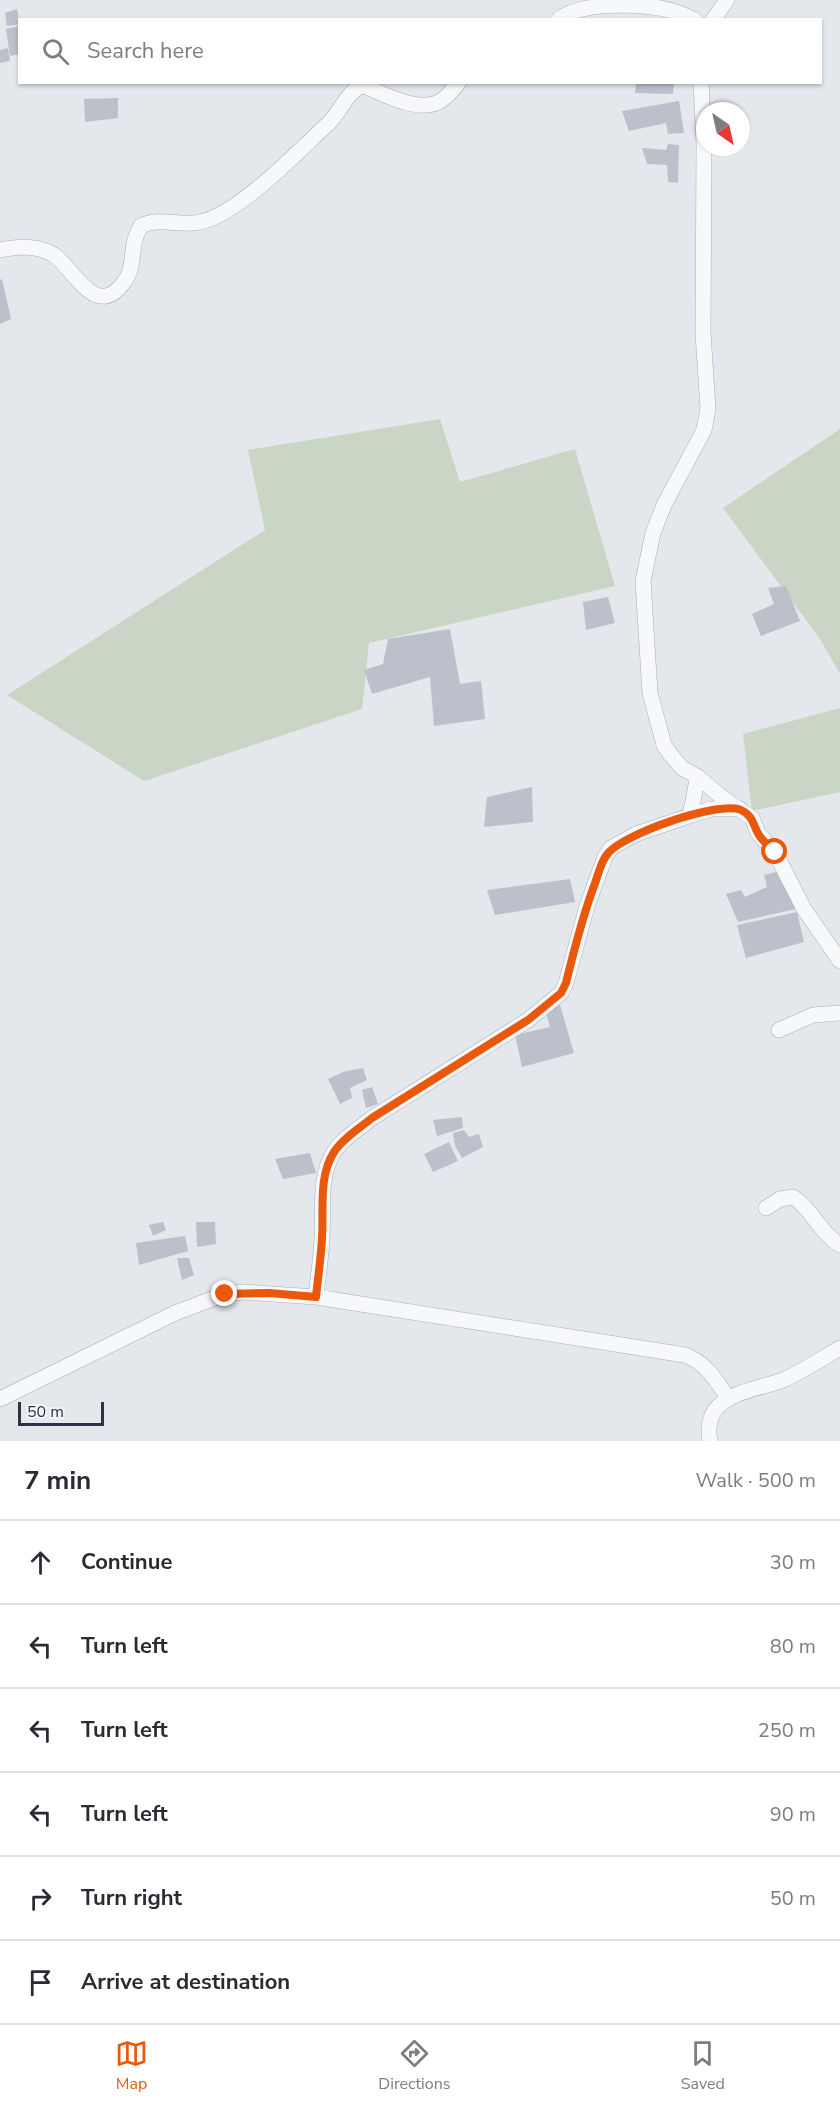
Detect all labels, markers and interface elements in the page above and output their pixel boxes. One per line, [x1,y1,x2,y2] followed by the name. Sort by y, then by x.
[18,18,822,84] search box
[39,35,72,68] icon: search
[87,36,204,66] text: Search here
[696,102,750,156] north arrow
[761,838,787,864] route start
[211,1280,237,1306] route end
[18,1399,104,1426] scale bar
[27,1401,64,1423] text: 50 m
[24,1463,91,1498] text: 7 min
[696,1467,816,1494] text: Walk · 500 m
[24,1546,57,1579] icon: ahead
[81,1547,172,1577] text: Continue
[770,1549,816,1576] text: 30 m
[24,1630,57,1663] icon: left
[81,1631,168,1661] text: Turn left
[770,1633,816,1660] text: 80 m
[24,1714,57,1747] icon: left
[81,1715,168,1745] text: Turn left
[758,1717,816,1744] text: 250 m
[24,1798,57,1831] icon: left
[81,1799,168,1829] text: Turn left
[770,1801,816,1828] text: 90 m
[24,1882,57,1915] icon: right
[81,1883,182,1913] text: Turn right
[770,1885,816,1912] text: 50 m
[24,1966,57,1999] icon: arrive
[81,1967,290,1997] text: Arrive at destination
[115,2037,148,2095] tab: Map
[378,2037,450,2095] tab: Directions
[681,2037,725,2095] tab: Saved

